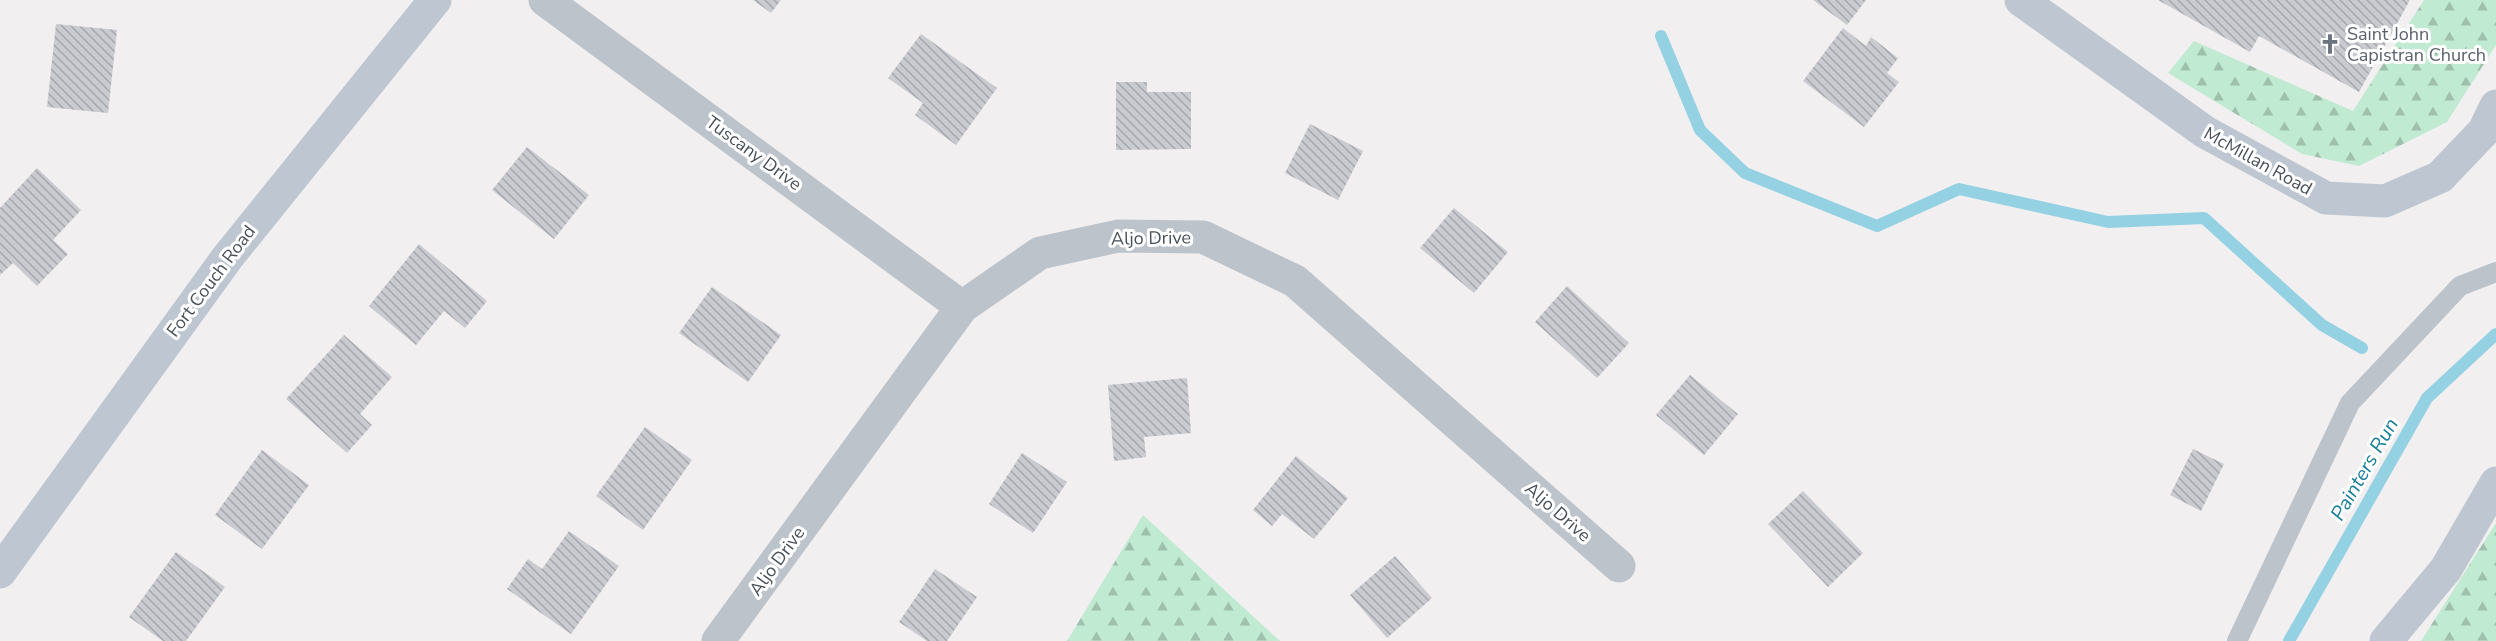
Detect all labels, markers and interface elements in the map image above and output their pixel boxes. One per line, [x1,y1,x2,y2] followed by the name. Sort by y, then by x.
[2347,22,2486,67] place label: Saint John Capistran Church
[2318,32,2342,56] church icon: Saint John Capistran Church
[701,110,807,196] street label: Tuscany Drive
[2200,121,2316,201] street label: McMillan Road
[161,220,261,342] street label: Fort Couch Road
[1111,225,1191,251] street label: Aljo Drive
[2324,413,2405,525] water label: Painters Run
[1520,477,1596,547] street label: Aljo Drive
[744,522,810,600] street label: Aljo Drive

